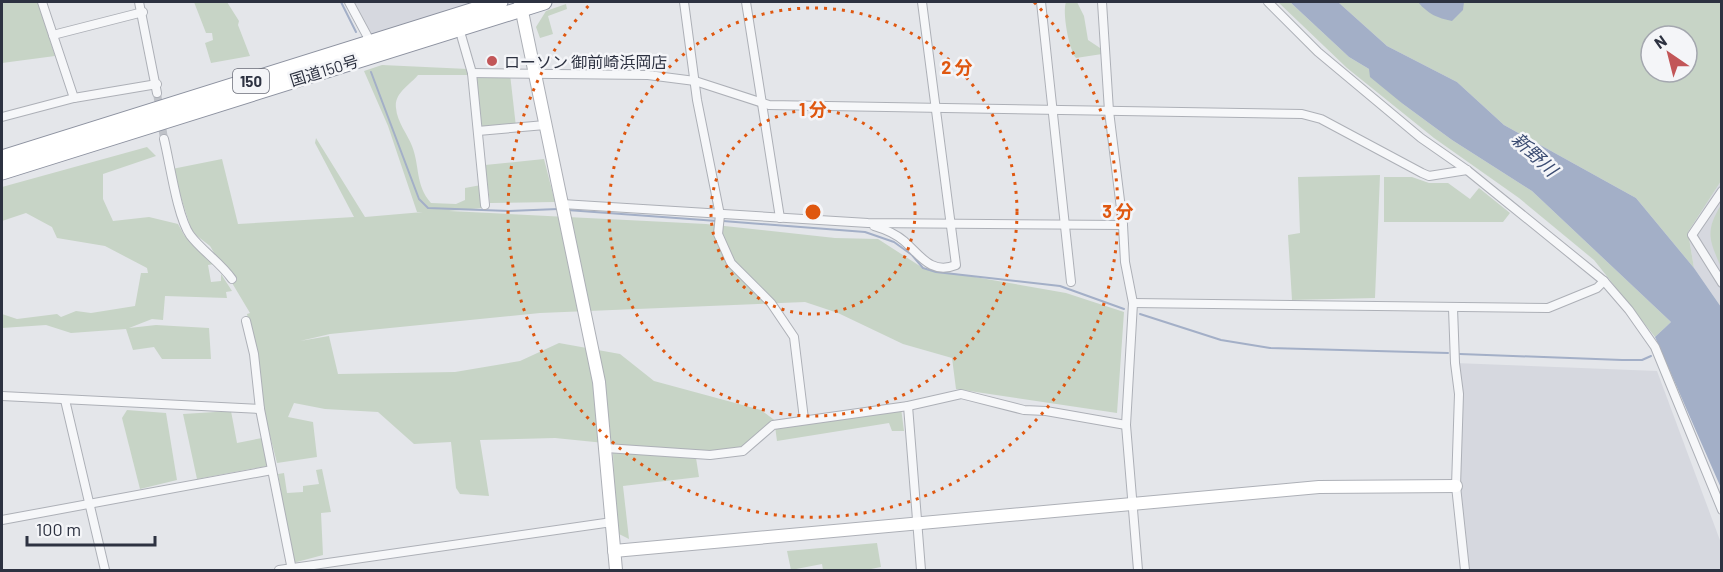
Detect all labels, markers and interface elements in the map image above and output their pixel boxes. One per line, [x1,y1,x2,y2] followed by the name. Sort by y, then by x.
[1639,24,1699,84] north arrow
[1650,30,1670,52] text: N
[287,51,361,89] street label: 国道150号
[504,52,667,71] place label: ローソン 御前崎浜岡店
[485,54,499,68] marker: ローソン 御前崎浜岡店
[941,56,973,78] text: 2 分
[233,69,269,93] road number: 150
[799,98,827,120] text: 1 分
[1508,128,1564,182] water label: 新野川
[1102,200,1134,222] text: 3 分
[803,202,823,222] centre of rings
[27,509,154,547] scale bar
[36,518,81,540] text: 100 m

